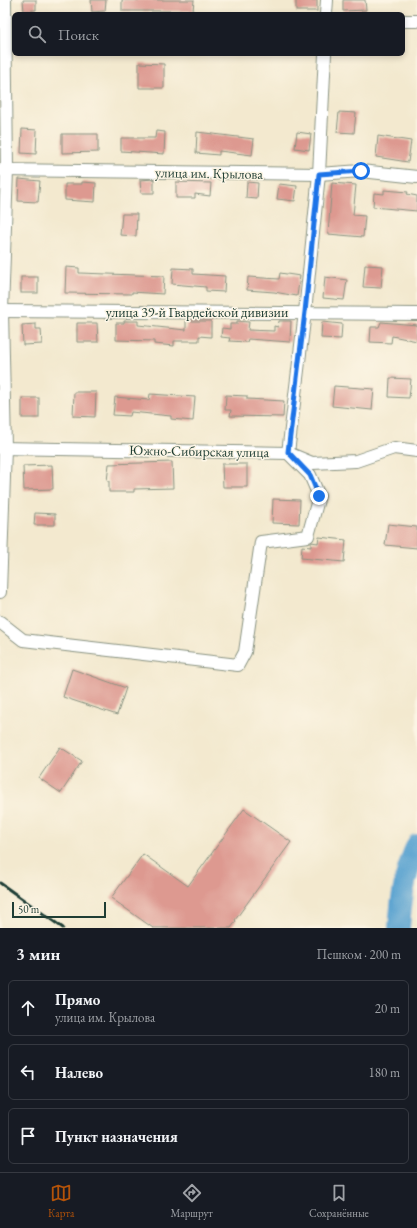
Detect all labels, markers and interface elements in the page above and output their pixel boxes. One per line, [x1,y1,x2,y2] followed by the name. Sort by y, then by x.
[12,12,405,56] search box
[26,23,48,45] icon: search
[58,25,99,44] text: Поиск
[352,162,370,180] route start
[155,163,264,183] street label: улица им. Крылова
[106,303,289,321] street label: улица 39-й Гвардейской дивизии
[129,441,270,461] street label: Южно-Сибирская улица
[310,487,328,505] route end
[12,900,106,919] scale bar
[18,902,39,916] text: 50 m
[16,943,60,965] text: 3 мин
[317,946,401,963] text: Пешком · 200 m
[55,990,100,1009] text: Прямо
[17,997,39,1019] icon: ahead
[375,1000,400,1017] text: 20 m
[55,1009,155,1026] text: улица им. Крылова
[17,1061,39,1083] icon: left
[55,1063,103,1082] text: Налево
[369,1064,400,1081] text: 180 m
[17,1125,39,1147] icon: arrive
[55,1127,178,1146] text: Пункт назначения
[48,1182,74,1220] tab: Карта
[171,1182,213,1220] tab: Маршрут
[309,1182,369,1220] tab: Сохранённые

